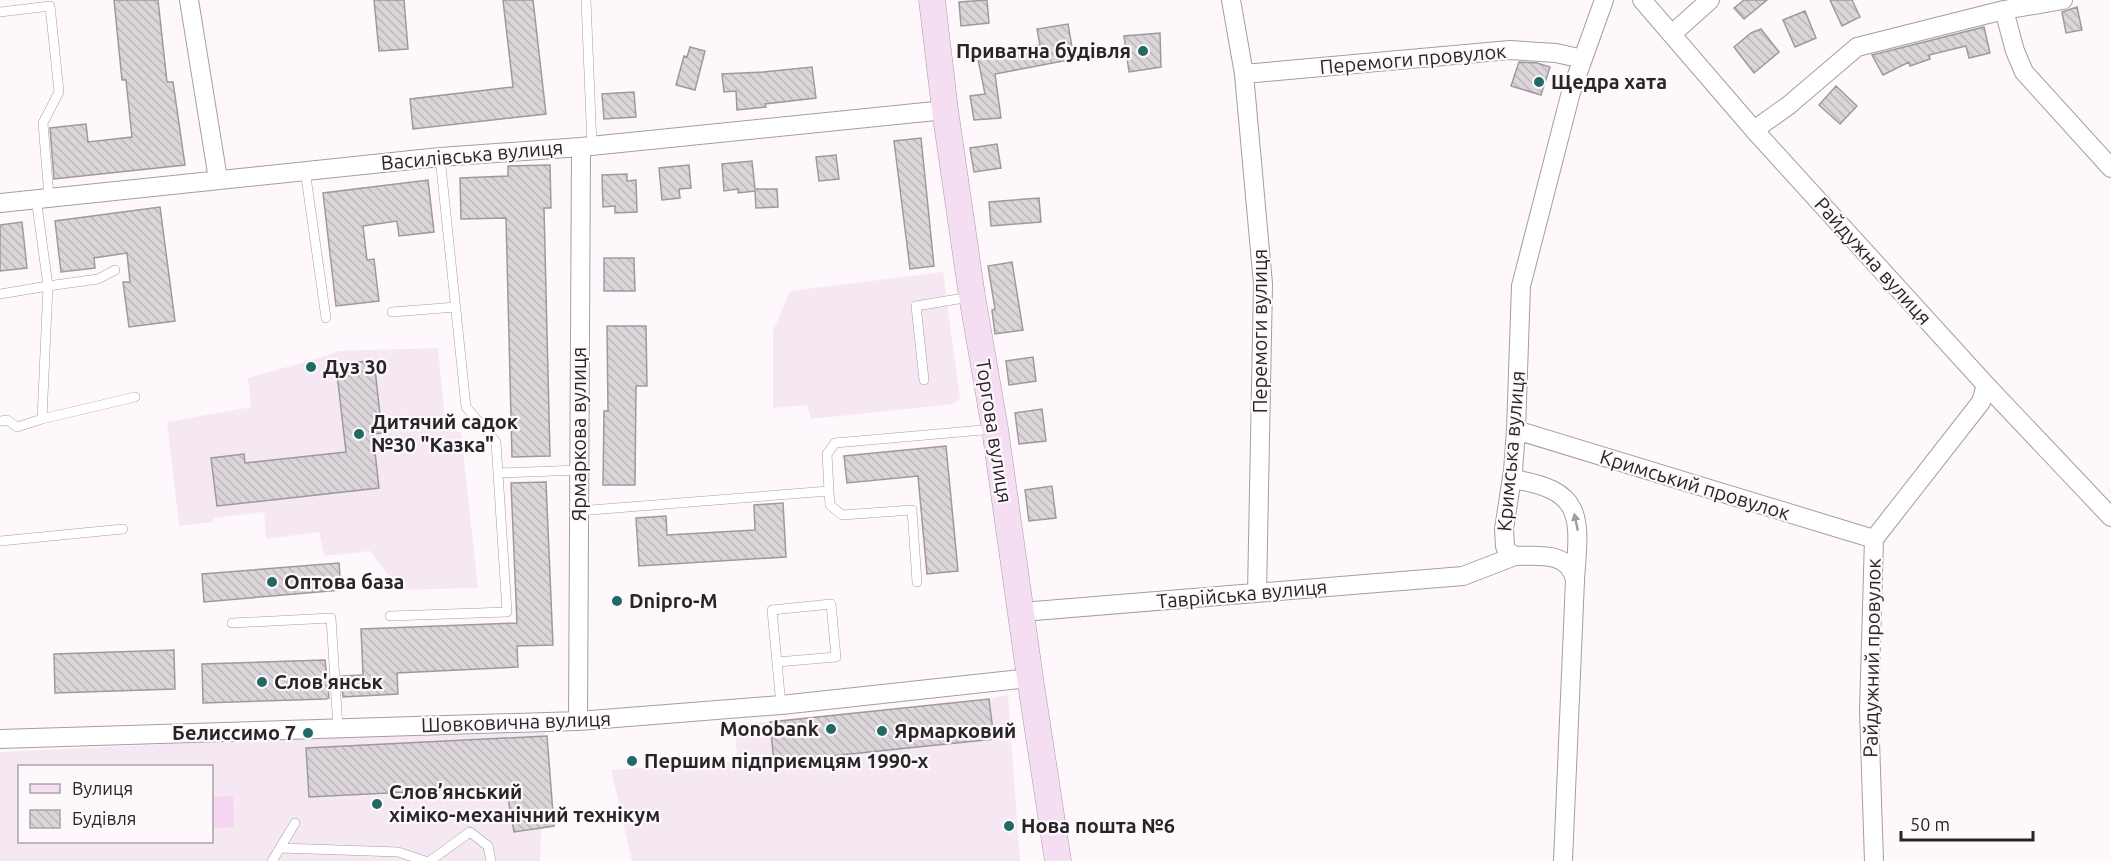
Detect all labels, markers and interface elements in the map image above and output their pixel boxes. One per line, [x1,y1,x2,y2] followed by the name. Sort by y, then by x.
[956,39,1131,62] place label: Приватна будівля
[1319,39,1507,78] street label: Перемоги провулок
[1136,44,1150,58] marker: Приватна будівля
[1551,70,1667,93] place label: Щедра хата
[1532,75,1546,89] marker: Щедра хата
[380,135,564,174] street label: Василівська вулиця
[1810,192,1937,329] street label: Райдужна вулиця
[1248,249,1271,413] street label: Перемоги вулиця
[567,347,590,521] street label: Ярмаркова вулиця
[323,355,387,378] place label: Дуз 30
[972,357,1017,505] street label: Торгова вулиця
[304,360,318,374] marker: Дуз 30
[1492,370,1529,532] street label: Кримська вулиця
[371,410,519,456] place label: Дитячий садок №30 "Казка"
[352,427,366,441] marker: Дитячий садок №30 "Казка"
[1597,445,1793,524] street label: Кримський провулок
[1571,512,1580,531] one-way arrow
[1858,558,1885,758] street label: Райдужний провулок
[284,570,404,593] place label: Оптова база
[265,575,279,589] marker: Оптова база
[1156,575,1328,612] street label: Таврійська вулиця
[629,589,717,612] place label: Dnipro-M
[610,594,624,608] marker: Dnipro-M
[274,670,384,693] place label: Слов'янськ
[255,675,269,689] marker: Слов'янськ
[421,707,611,736] street label: Шовковична вулиця
[720,717,819,740] place label: Monobank
[894,719,1016,742] place label: Ярмарковий
[172,721,296,744] place label: Белиссимо 7
[824,722,838,736] marker: Monobank
[875,724,889,738] marker: Ярмарковий
[301,726,315,740] marker: Белиссимо 7
[644,749,929,772] place label: Першим підприємцям 1990-х
[625,754,639,768] marker: Першим підприємцям 1990-х
[18,765,213,843] legend
[72,778,133,798] text: Вулиця
[389,780,660,826] place label: Слов’янський хіміко-механічний технікум
[370,797,384,811] marker: Слов’янський хіміко-механічний технікум
[1901,804,2033,842] scale bar
[72,808,137,828] text: Будівля
[1021,814,1175,837] place label: Нова пошта №6
[1910,814,1950,834] text: 50 m
[1002,819,1016,833] marker: Нова пошта №6

